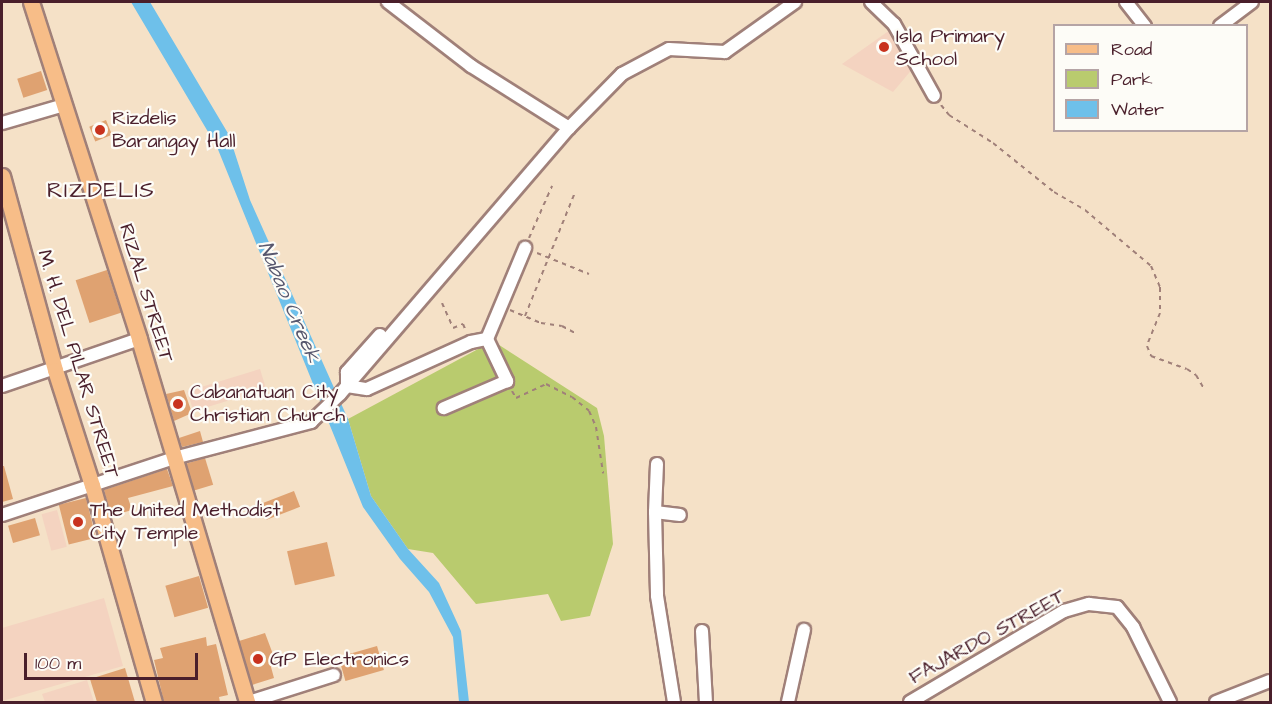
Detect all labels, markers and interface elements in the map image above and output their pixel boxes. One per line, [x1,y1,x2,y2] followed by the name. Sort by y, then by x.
[896,24,1005,71] place label: Isla Primary School
[1053,24,1248,132] legend
[1111,37,1152,62] text: Road
[877,40,891,54] marker: Isla Primary School
[1111,67,1153,92] text: Park
[1111,97,1164,122] text: Water
[112,106,236,153] place label: Rizdelis Barangay Hall
[93,123,107,137] marker: Rizdelis Barangay Hall
[47,178,155,204] district label: RIZDELIS
[114,221,178,365] street label: RIZAL STREET
[252,238,326,366] water label: Nabao Creek
[32,247,124,481] street label: M. H. DEL PILAR STREET
[190,380,345,427] place label: Cabanatuan City Christian Church
[171,397,185,411] marker: Cabanatuan City Christian Church
[90,498,281,545] place label: The United Methodist City Temple
[71,515,85,529] marker: The United Methodist City Temple
[905,584,1069,690] street label: FAJARDO STREET
[27,641,201,679] scale bar
[270,647,409,671] place label: GP Electronics
[35,651,81,676] text: 100 m
[251,652,265,666] marker: GP Electronics

